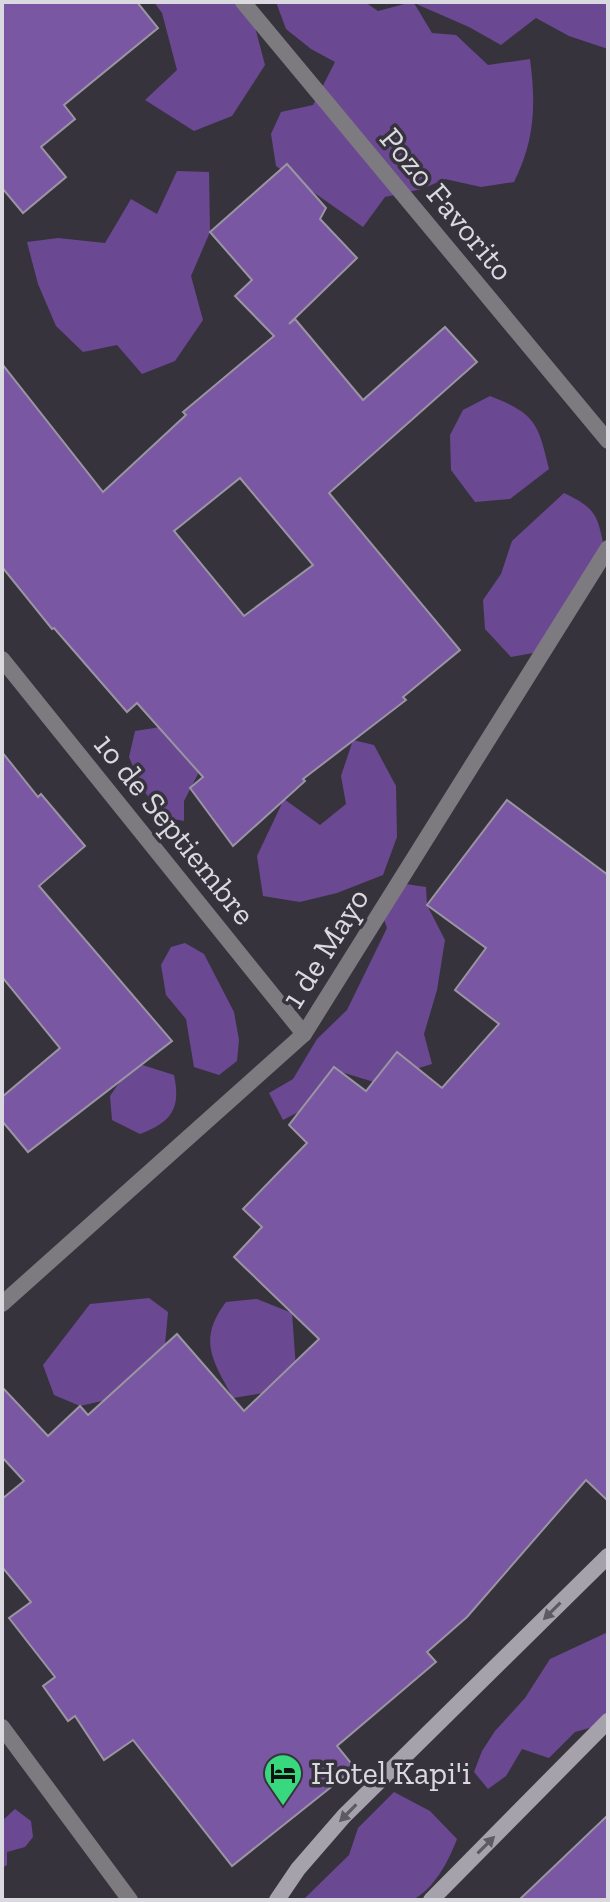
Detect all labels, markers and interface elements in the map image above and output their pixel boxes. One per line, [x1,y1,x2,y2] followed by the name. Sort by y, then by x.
[372,120,522,288] street label: Pozo Favorito
[86,726,264,932] street label: 1o de Septiembre
[273,881,377,1015] street label: 1 de Mayo
[543,1601,562,1620] one-way arrow
[262,1752,304,1807] hotel icon: Hotel Kapi'i
[311,1754,471,1792] place label: Hotel Kapi'i
[339,1803,357,1822] one-way arrow
[476,1835,495,1854] one-way arrow

